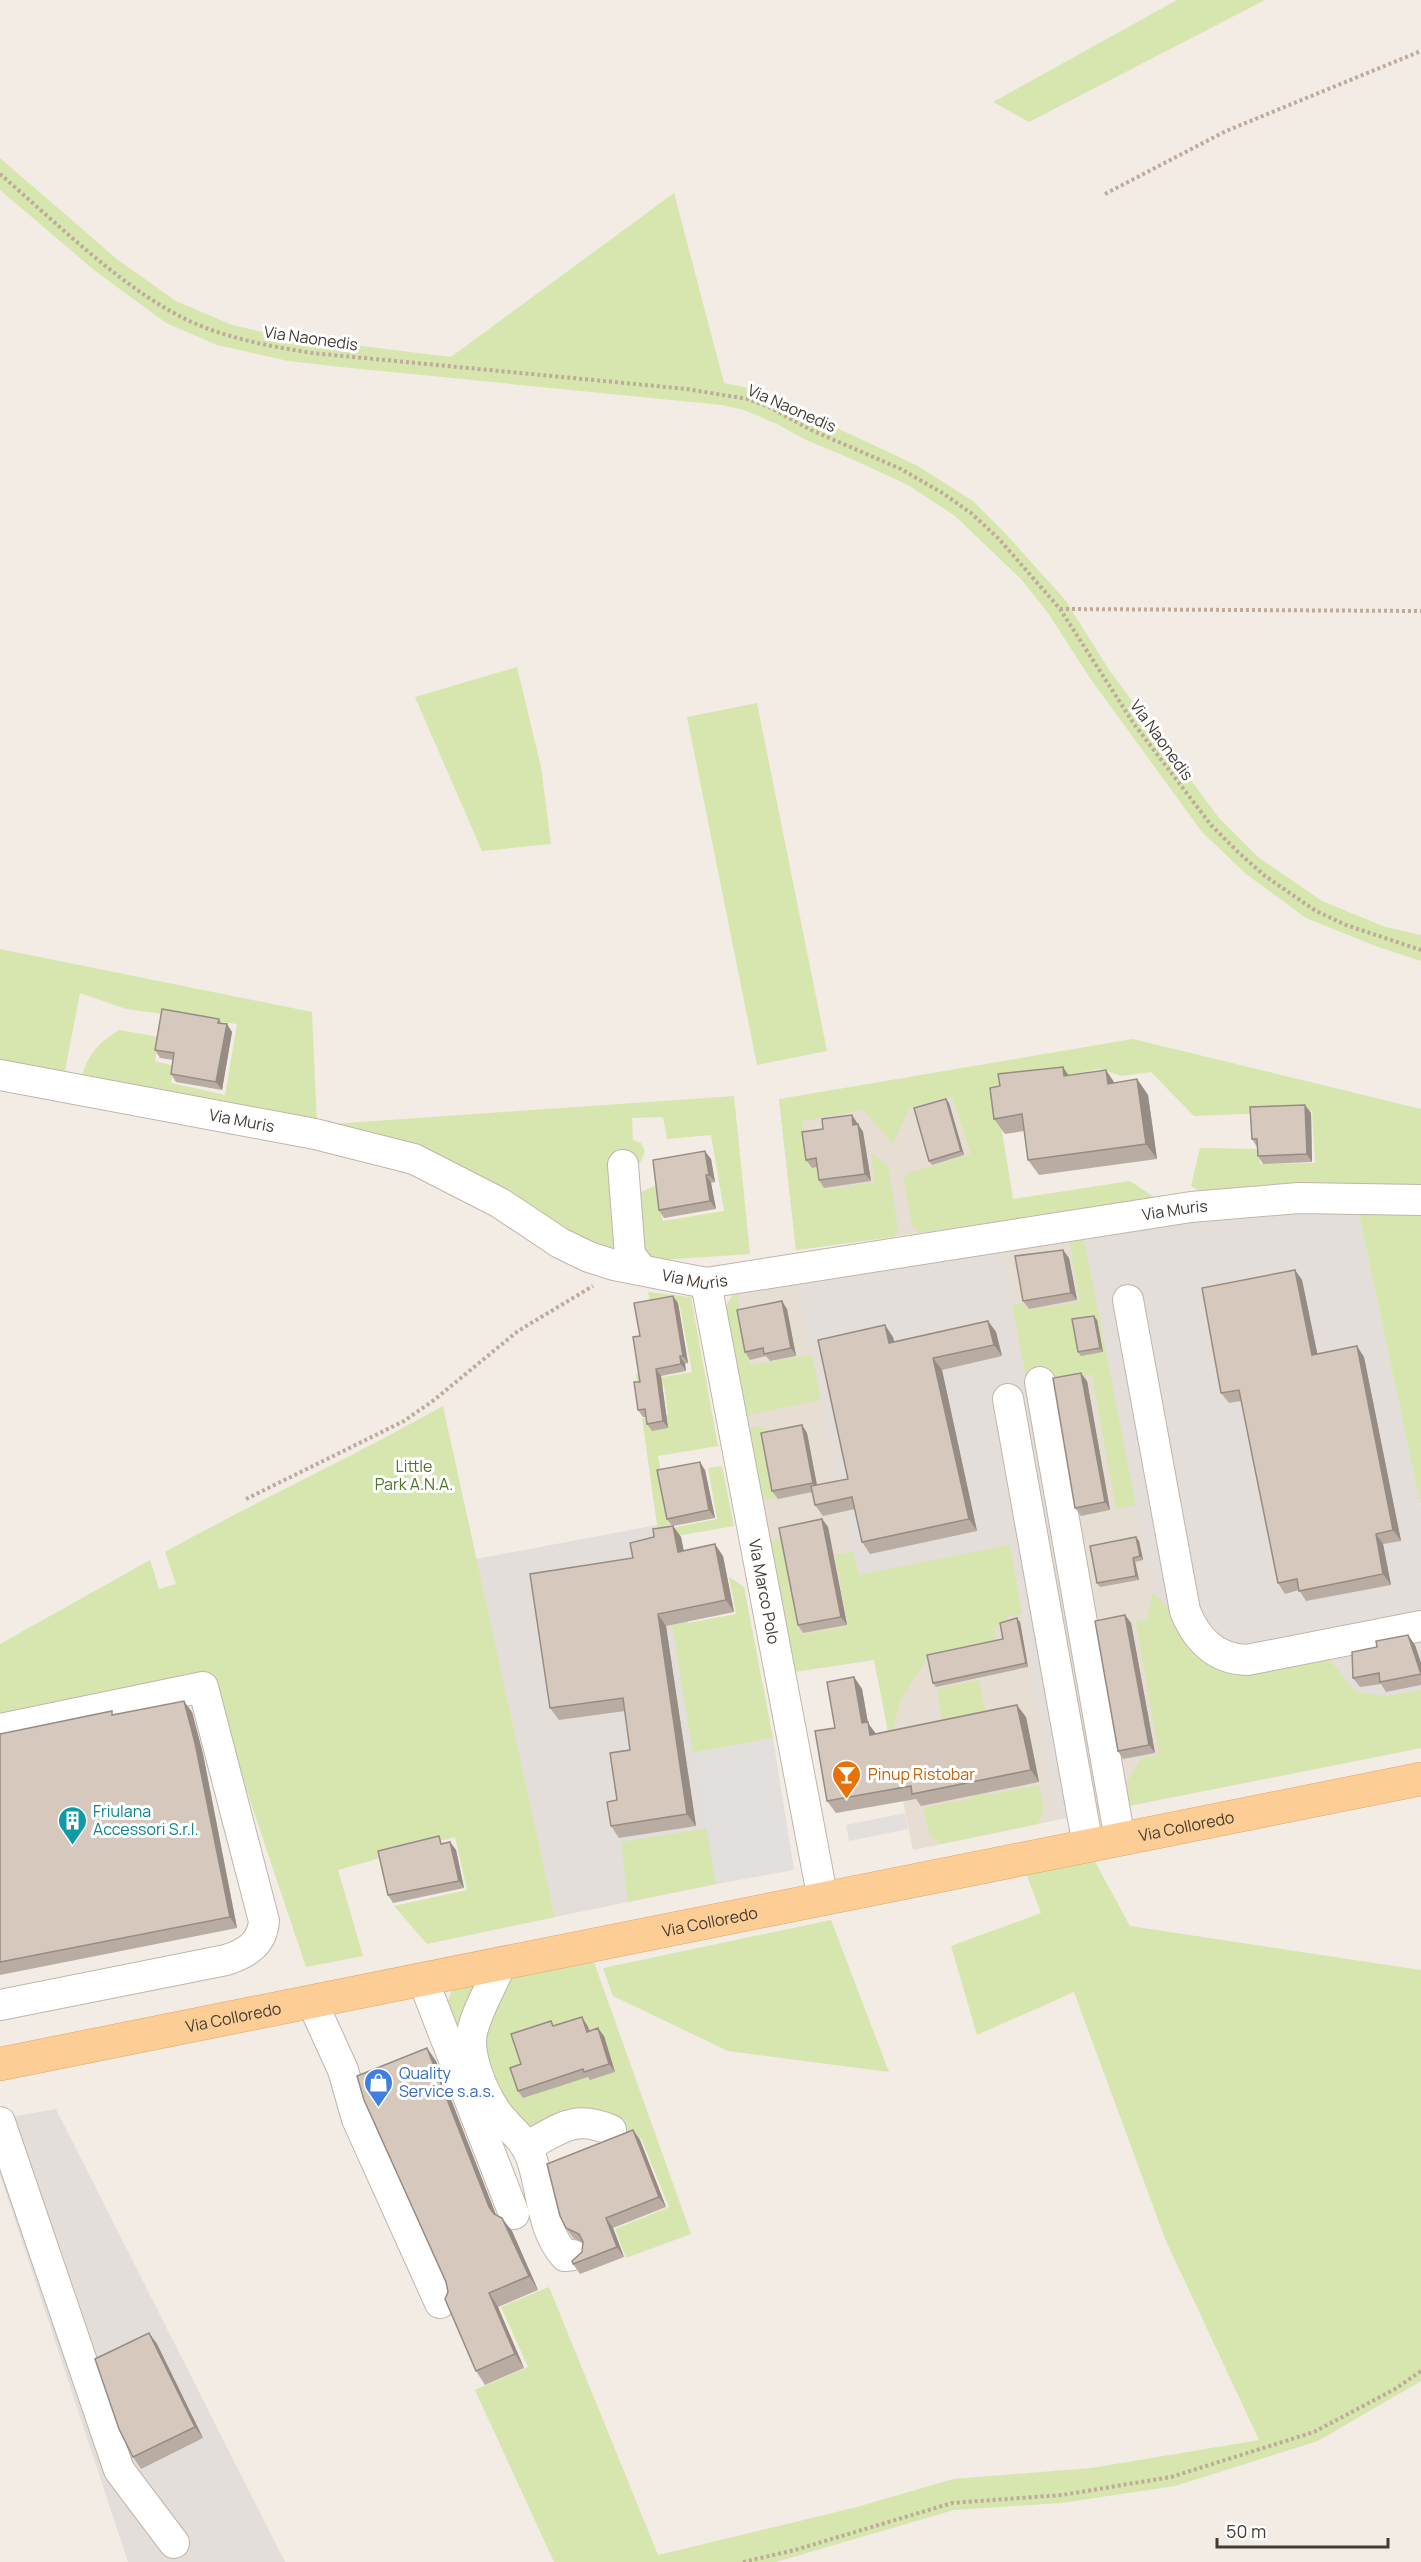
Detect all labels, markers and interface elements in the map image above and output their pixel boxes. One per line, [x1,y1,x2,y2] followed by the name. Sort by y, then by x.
[262,321,360,355] street label: Via Naonedis
[744,379,840,437] street label: Via Naonedis
[1125,695,1199,785] street label: Via Naonedis
[207,1103,276,1137] street label: Via Muris
[1140,1195,1208,1226] street label: Via Muris
[660,1264,729,1294] street label: Via Muris
[375,1455,453,1495] park label: Little Park A.N.A.
[744,1537,785,1646] street label: Via Marco Polo
[831,1758,863,1800] bar icon: Pinup Ristobar
[868,1763,975,1785] place label: Pinup Ristobar
[93,1800,199,1840] place label: Friulana Accessori S.r.l.
[56,1804,88,1846] building icon: Friulana Accessori S.r.l.
[1137,1806,1236,1846] street label: Via Colloredo
[660,1901,760,1942] street label: Via Colloredo
[184,1997,283,2038] street label: Via Colloredo
[399,2062,495,2102] place label: Quality Service s.a.s.
[362,2066,394,2108] shop icon: Quality Service s.a.s.
[1217,2511,1388,2549] scale bar
[1226,2519,1266,2543] text: 50 m

